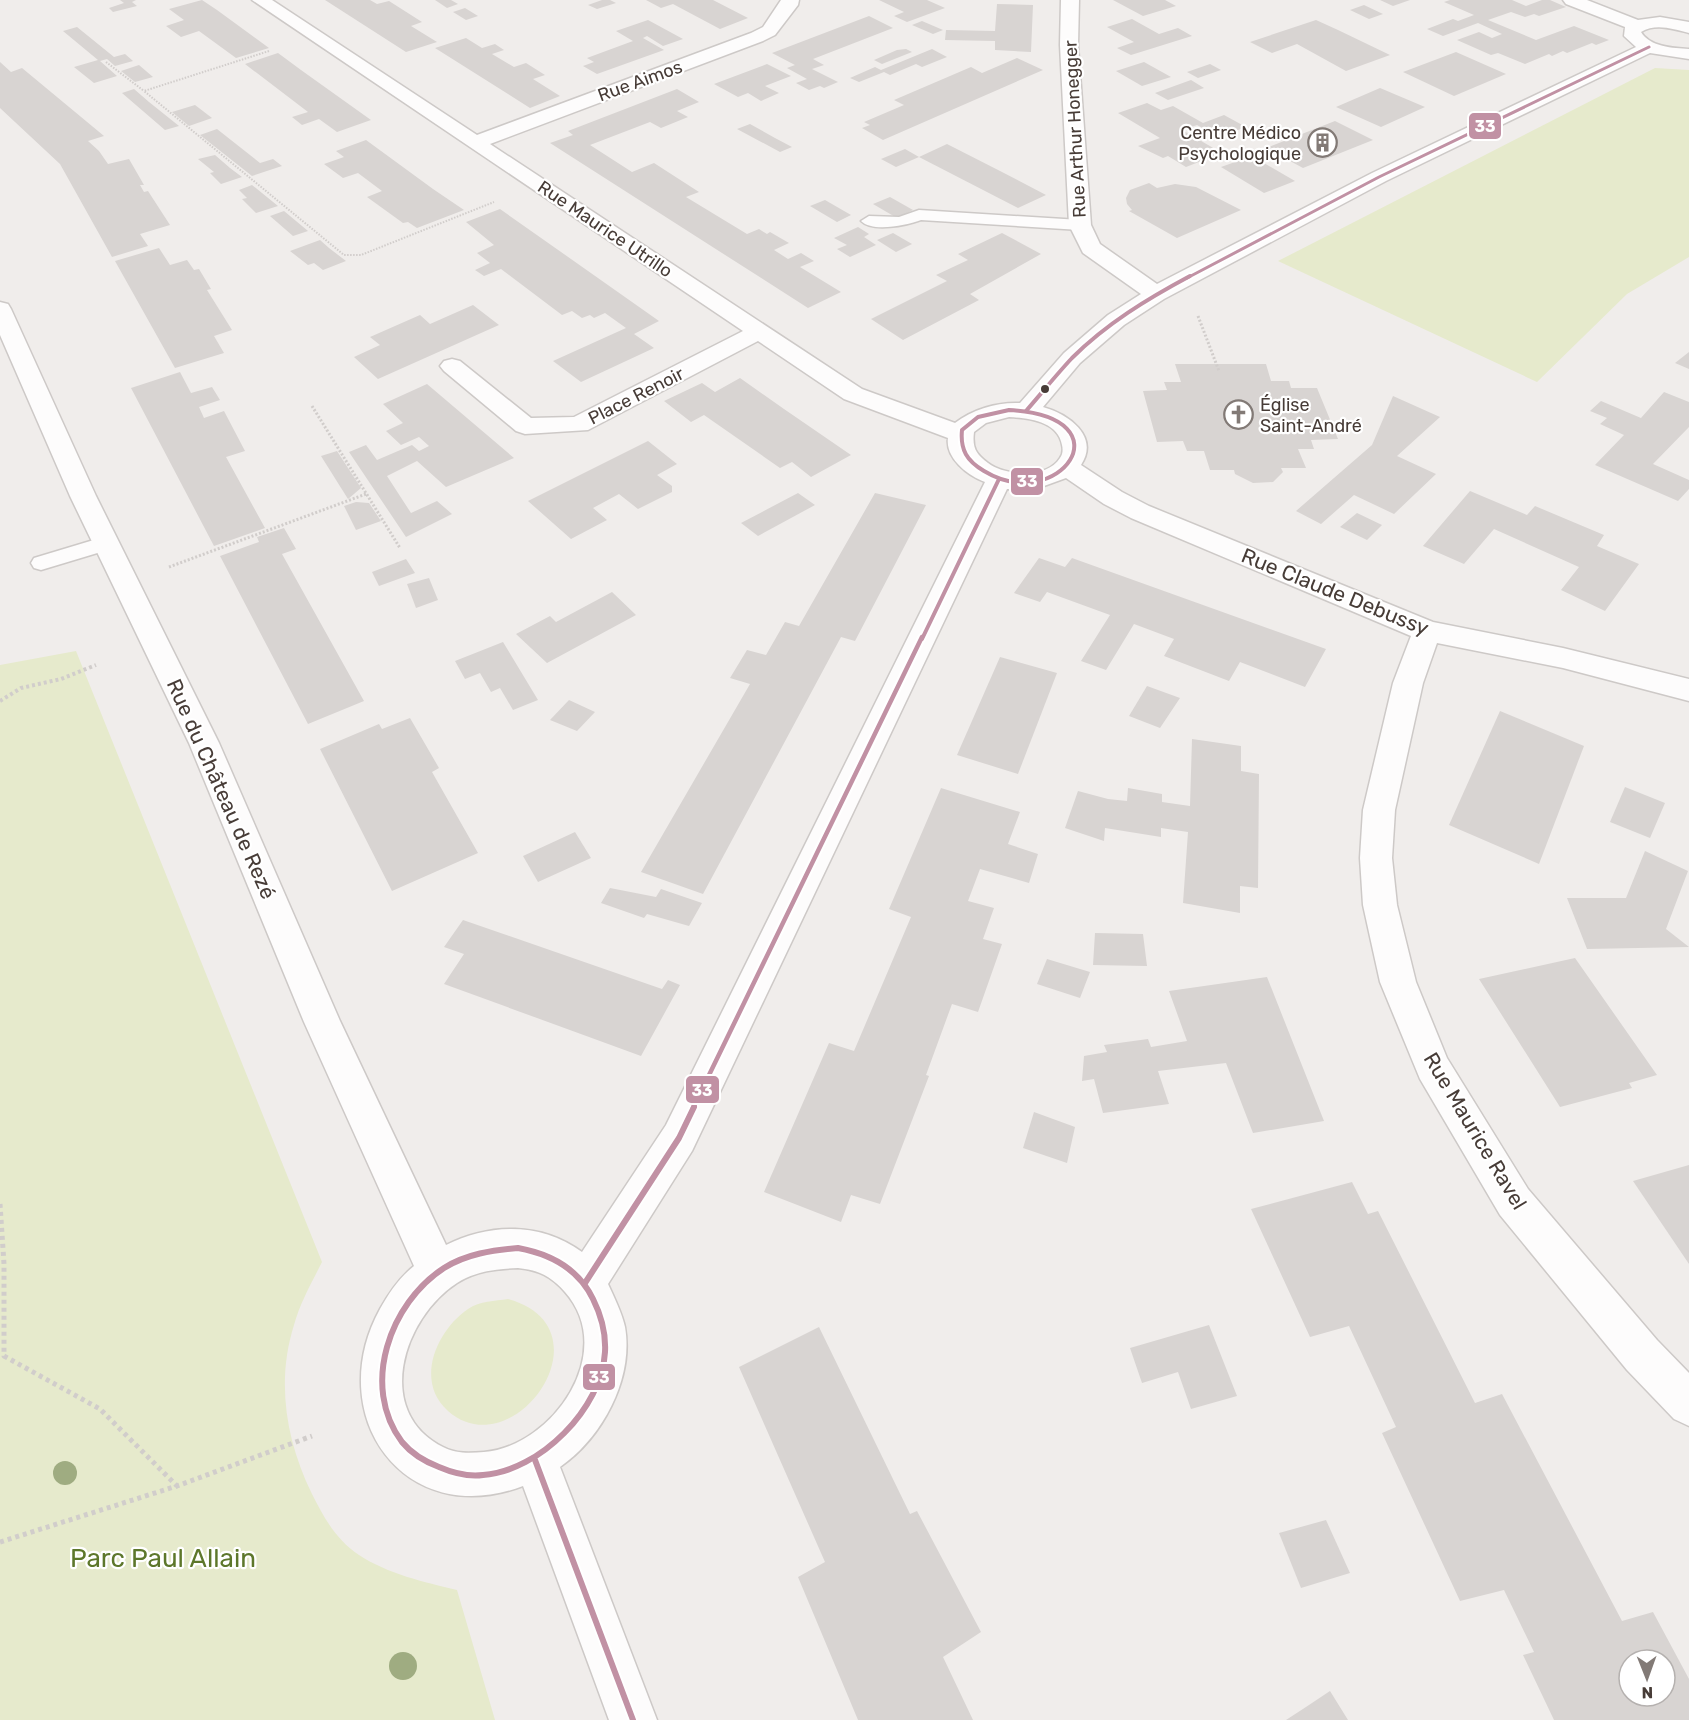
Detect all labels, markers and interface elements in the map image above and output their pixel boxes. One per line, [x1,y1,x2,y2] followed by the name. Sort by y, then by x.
[1059,39,1091,218] street label: Rue Arthur Honegger
[595,56,685,106] street label: Rue Aimos
[1468,112,1502,140] line badge: 33
[1474,117,1496,136] text: 33
[1178,122,1301,165] place label: Centre Médico Psychologique
[1306,127,1338,159] building icon: Centre Médico Psychologique
[533,176,677,282] street label: Rue Maurice Utrillo
[584,362,688,430] street label: Place Renoir
[1039,383,1051,395] unlabelled marker
[1260,394,1362,437] place label: Église Saint-André
[1223,399,1255,431] church icon: Église Saint-André
[1010,467,1044,496] line badge: 33
[1016,472,1038,491] text: 33
[1238,542,1433,641] street label: Rue Claude Debussy
[162,675,281,903] street label: Rue du Château de Rezé
[1419,1048,1532,1214] street label: Rue Maurice Ravel
[685,1075,720,1104] line badge: 33
[691,1081,713,1100] text: 33
[582,1363,616,1391] line badge: 33
[588,1368,610,1387] text: 33
[70,1543,256,1574] park label: Parc Paul Allain
[1617,1648,1677,1708] north arrow
[1641,1683,1653,1702] text: N

